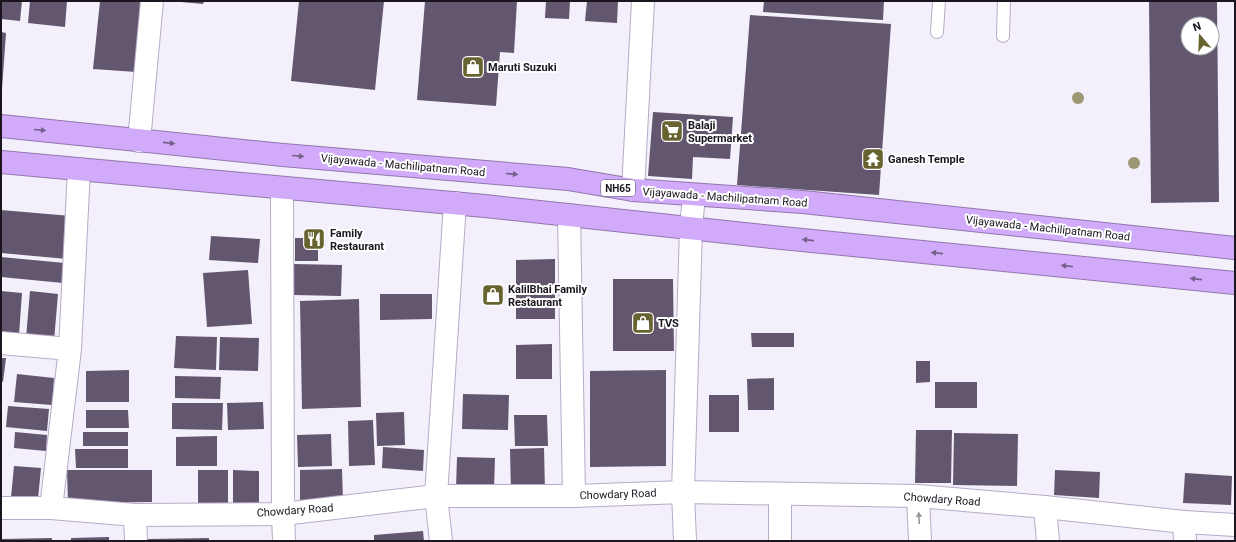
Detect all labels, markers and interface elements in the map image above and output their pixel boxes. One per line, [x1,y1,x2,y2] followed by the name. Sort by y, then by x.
[1180,16,1220,56] north arrow
[1191,20,1203,34] text: N
[460,54,486,80] shop icon: Maruti Suzuki
[488,61,557,74] place label: Maruti Suzuki
[659,118,685,144] supermarket icon: Balaji Supermarket
[688,119,752,145] place label: Balaji Supermarket
[34,126,46,133] one-way arrow
[163,140,175,147] one-way arrow
[860,146,886,172] temple icon: Ganesh Temple
[292,152,304,159] one-way arrow
[320,152,486,179] street label: Vijayawada - Machilipatnam Road
[888,153,965,166] place label: Ganesh Temple
[506,171,518,177] one-way arrow
[601,180,635,196] road number: NH65
[642,185,808,210] street label: Vijayawada - Machilipatnam Road
[965,213,1131,244] street label: Vijayawada - Machilipatnam Road
[301,226,327,252] restaurant icon: Family Restaurant
[330,227,384,253] place label: Family Restaurant
[802,237,814,244] one-way arrow
[931,250,944,257] one-way arrow
[1061,263,1073,269] one-way arrow
[1190,276,1202,282] one-way arrow
[480,282,506,308] shop icon: KalilBhai Family Restaurant
[508,283,587,309] place label: KalilBhai Family Restaurant
[630,310,656,336] shop icon: TVS
[658,317,679,330] place label: TVS
[579,487,657,502] street label: Chowdary Road
[903,490,981,509] street label: Chowdary Road
[256,501,334,520] street label: Chowdary Road
[916,512,923,524] one-way arrow

